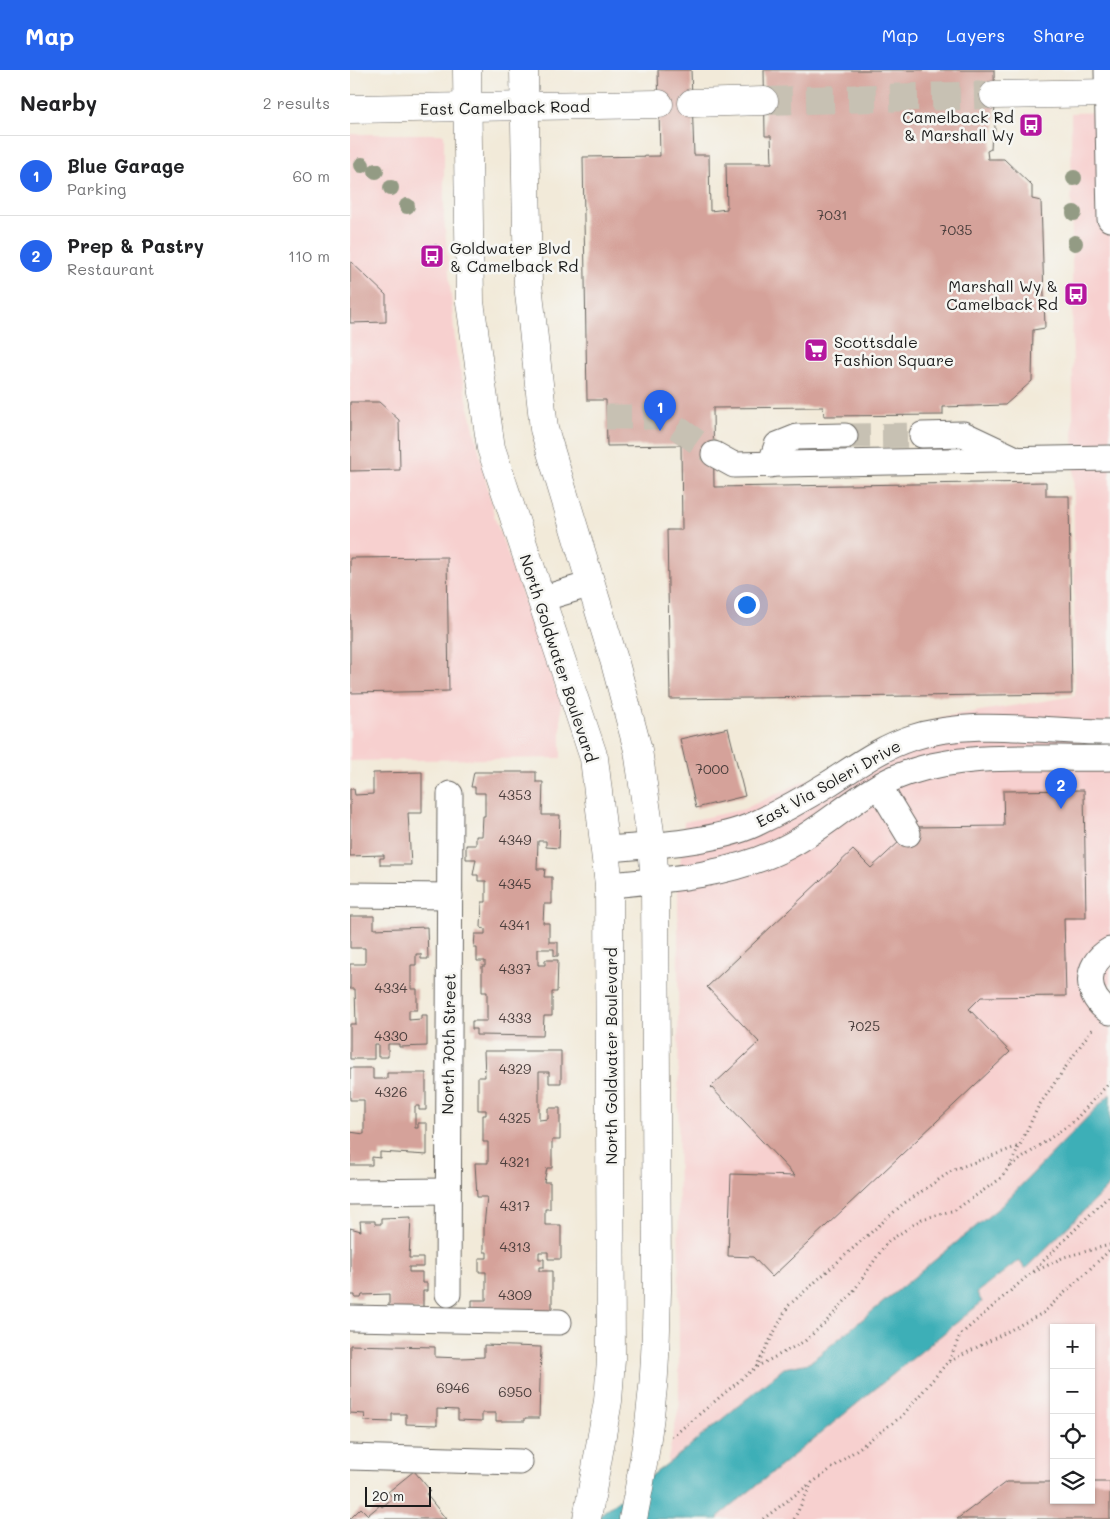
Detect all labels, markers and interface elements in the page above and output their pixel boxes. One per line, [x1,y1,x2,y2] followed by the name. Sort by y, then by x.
[25,20,74,51] text: Map
[882,23,918,47] text: Map
[946,23,1005,47] text: Layers
[1033,23,1085,47] text: Share
[20,89,97,116] text: Nearby
[263,92,330,113] text: 2 results
[420,95,590,119] street label: East Camelback Road
[902,106,1014,145] place label: Camelback Rd & Marshall Wy
[1018,112,1044,138] bus stop icon: Camelback Rd & Marshall Wy
[67,153,185,178] text: Blue Garage
[32,165,40,186] text: 1
[293,165,330,186] text: 60 m
[67,178,126,199] text: Parking
[817,205,847,224] house number: 7031
[940,220,972,239] house number: 7035
[67,233,204,258] text: Prep & Pastry
[450,237,578,276] place label: Goldwater Blvd & Camelback Rd
[419,243,445,269] bus stop icon: Goldwater Blvd & Camelback Rd
[32,245,40,266] text: 2
[288,245,330,266] text: 110 m
[67,258,155,279] text: Restaurant
[946,275,1058,314] place label: Marshall Wy & Camelback Rd
[1063,281,1089,307] bus stop icon: Marshall Wy & Camelback Rd
[834,331,954,370] place label: Scottsdale Fashion Square
[803,337,829,363] supermarket icon: Scottsdale Fashion Square
[644,390,676,431] pin: 1
[515,551,603,765] street label: North Goldwater Boulevard
[734,592,760,618] your location
[752,735,904,831] street label: East Via Soleri Drive
[695,759,729,778] house number: 7000
[1045,768,1077,809] pin: 2
[499,785,531,804] house number: 4353
[499,830,531,849] house number: 4349
[499,874,531,893] house number: 4345
[500,915,530,934] house number: 4341
[600,947,621,1165] street label: North Goldwater Boulevard
[499,959,531,978] house number: 4337
[436,973,460,1115] street label: North 70th Street
[375,978,408,997] house number: 4334
[499,1008,531,1027] house number: 4333
[848,1016,880,1035] house number: 7025
[374,1026,408,1045] house number: 4330
[499,1059,531,1078] house number: 4329
[375,1082,407,1101] house number: 4326
[499,1108,531,1127] house number: 4325
[500,1152,530,1171] house number: 4321
[500,1196,530,1215] house number: 4317
[500,1237,530,1256] house number: 4313
[498,1285,532,1304] house number: 4309
[1050,1324,1095,1504] map controls
[1050,1324,1095,1369] button: +
[1050,1369,1095,1414] button: −
[436,1378,470,1397] house number: 6946
[498,1382,532,1401] house number: 6950
[1050,1414,1095,1459] button: locate
[1050,1459,1095,1504] button: layers
[365,1484,431,1507] scale bar
[372,1486,404,1505] text: 20 m

